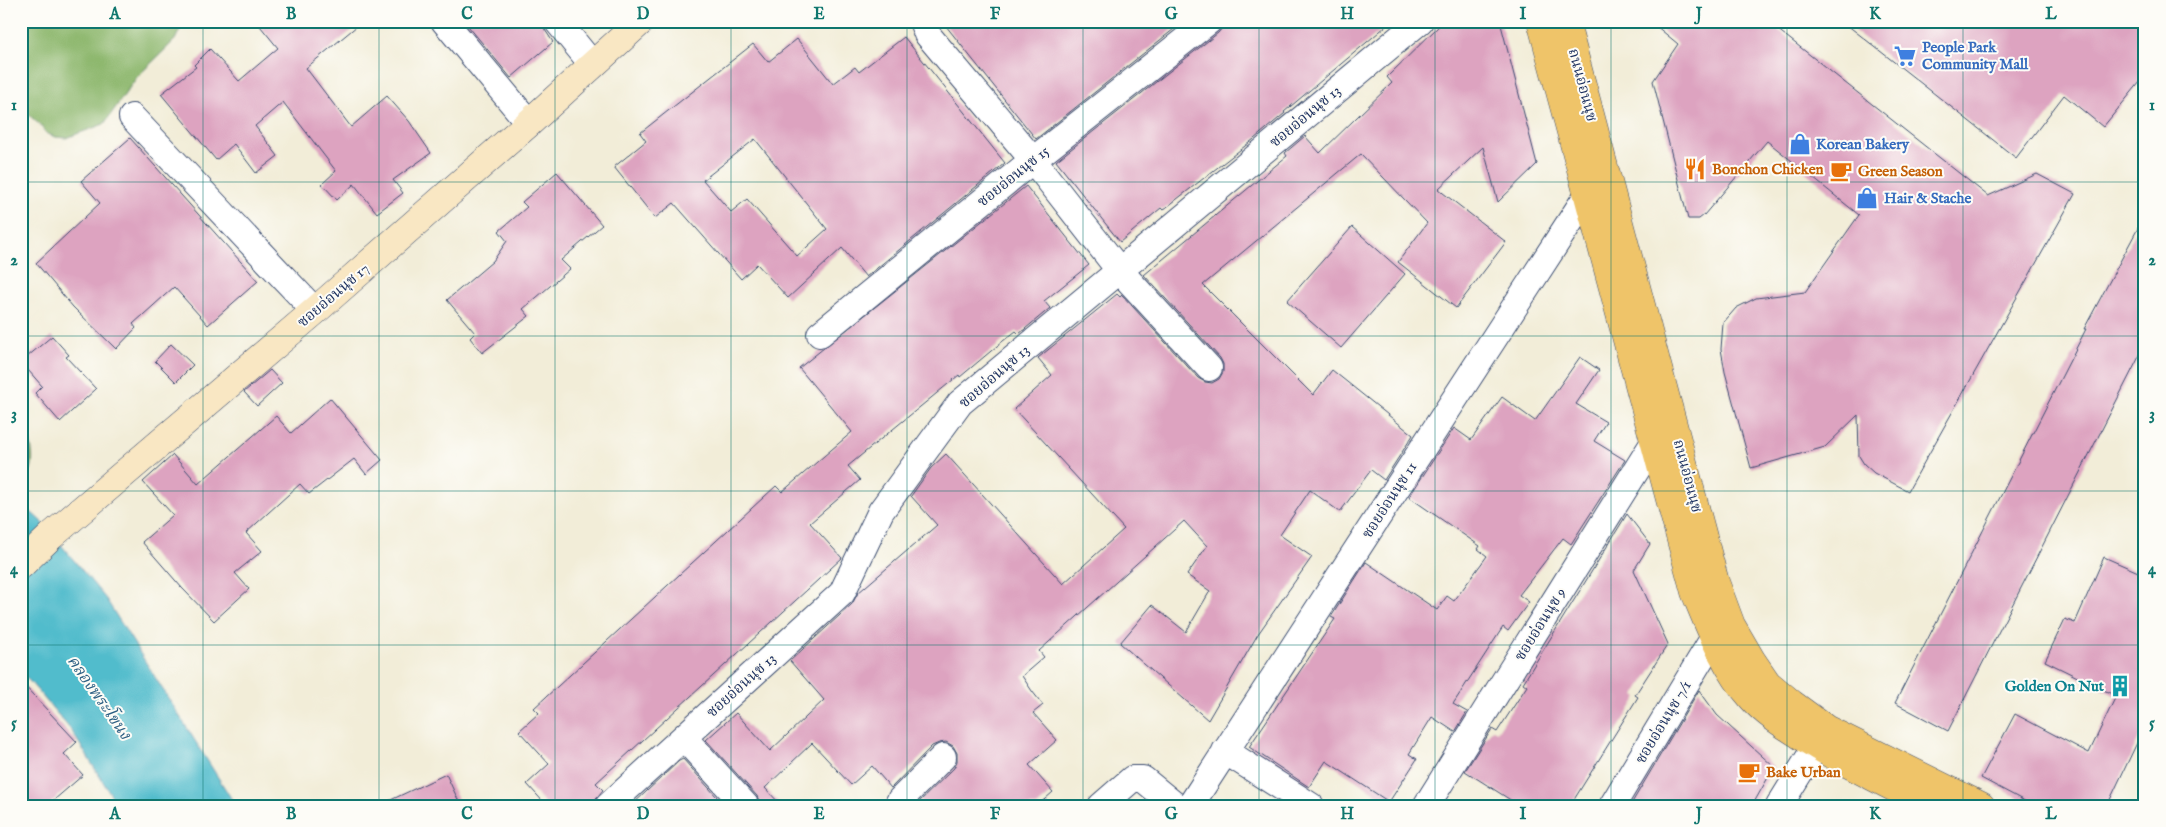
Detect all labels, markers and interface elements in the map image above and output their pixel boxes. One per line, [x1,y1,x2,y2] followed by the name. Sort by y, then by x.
[109,5,122,25] text: A
[286,5,297,25] text: B
[461,5,473,25] text: C
[637,5,650,25] text: D
[813,5,825,25] text: E
[990,5,1001,25] text: F
[1165,5,1178,25] text: G
[1340,5,1354,25] text: H
[1520,5,1527,25] text: I
[1694,5,1703,25] text: J
[1869,5,1882,25] text: K
[2045,5,2057,25] text: L
[1922,38,2029,74] place label: People Park Community Mall
[1892,43,1918,69] supermarket icon: People Park Community Mall
[1563,46,1601,124] street label: ถนนอ่อนนุช
[1266,81,1345,152] street label: ซอยอ่อนนุช 13
[11,96,17,116] text: 1
[2149,96,2155,116] text: 1
[1787,131,1813,157] shop icon: Korean Bakery
[1816,135,1910,154] place label: Korean Bakery
[974,141,1054,212] street label: ซอยอ่อนนุช 15
[1682,156,1708,182] restaurant icon: Bonchon Chicken
[1828,158,1854,184] cafe icon: Green Season
[1712,160,1824,179] place label: Bonchon Chicken
[1858,162,1943,181] place label: Green Season
[1854,185,1880,211] shop icon: Hair & Stache
[1884,189,1971,208] place label: Hair & Stache
[10,251,18,271] text: 2
[2148,251,2156,271] text: 2
[294,259,374,332] street label: ซอยอ่อนนุช 17
[955,341,1034,413] street label: ซอยอ่อนนุช 13
[11,405,17,425] text: 3
[2149,405,2155,425] text: 3
[1668,437,1706,515] street label: ถนนอ่อนนุช
[1358,459,1422,543] street label: ซอยอ่อนนุช 11
[10,560,19,580] text: 4
[2148,560,2157,580] text: 4
[1510,584,1571,665] street label: ซอยอ่อนนุช 9
[703,649,781,722] street label: ซอยอ่อนนุช 13
[62,651,138,745] water label: คลองพระโขนง
[2107,673,2133,699] building icon: Golden On Nut
[1631,677,1697,768] street label: ซอยอ่อนนุช 7/1
[2005,677,2105,696] place label: Golden On Nut
[11,714,17,734] text: 5
[2149,714,2155,734] text: 5
[1736,759,1762,785] cafe icon: Bake Urban
[1766,763,1841,782] place label: Bake Urban
[109,805,122,825] text: A
[286,805,297,825] text: B
[461,805,473,825] text: C
[637,805,650,825] text: D
[813,805,825,825] text: E
[990,805,1001,825] text: F
[1165,805,1178,825] text: G
[1340,805,1354,825] text: H
[1520,805,1527,825] text: I
[1694,805,1703,825] text: J
[1869,805,1882,825] text: K
[2045,805,2057,825] text: L

